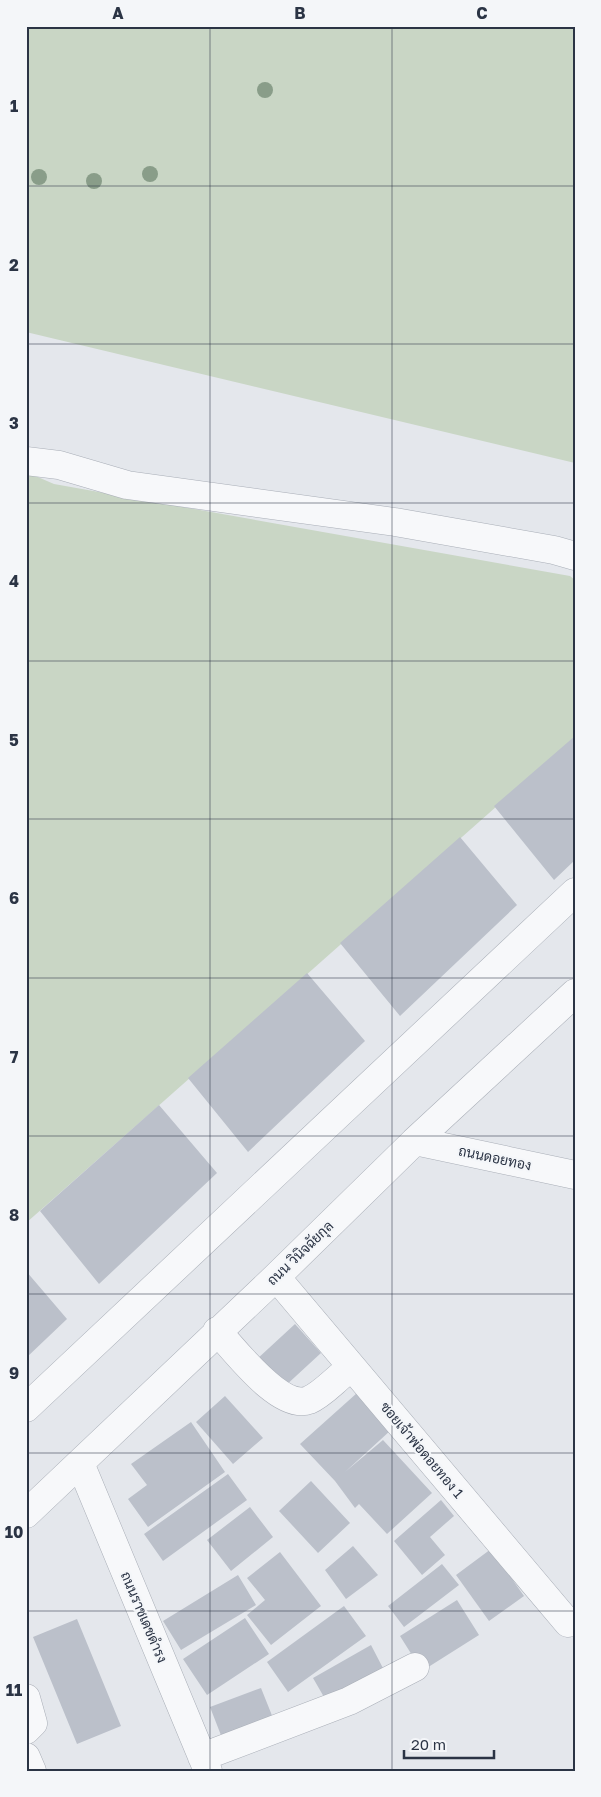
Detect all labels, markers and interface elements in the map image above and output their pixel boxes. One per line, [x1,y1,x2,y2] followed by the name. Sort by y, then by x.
[112,3,124,23] text: A
[294,3,306,23] text: B
[476,3,488,23] text: C
[10,96,18,116] text: 1
[9,255,19,275] text: 2
[9,413,19,433] text: 3
[9,571,19,591] text: 4
[9,730,19,750] text: 5
[9,888,19,908] text: 6
[10,1047,19,1067] text: 7
[457,1141,533,1174] street label: ถนนดอยทอง
[9,1205,19,1225] text: 8
[263,1217,338,1290] street label: ถนน วินิจฉัยกุล
[9,1363,19,1383] text: 9
[377,1398,468,1502] street label: ซอยเจ้าพ่อดอยทอง 1
[5,1522,23,1542] text: 10
[118,1569,171,1665] street label: ถนนราชเดชดำรง
[6,1680,22,1700] text: 11
[404,1727,494,1759] scale bar
[411,1735,446,1753] text: 20 m

